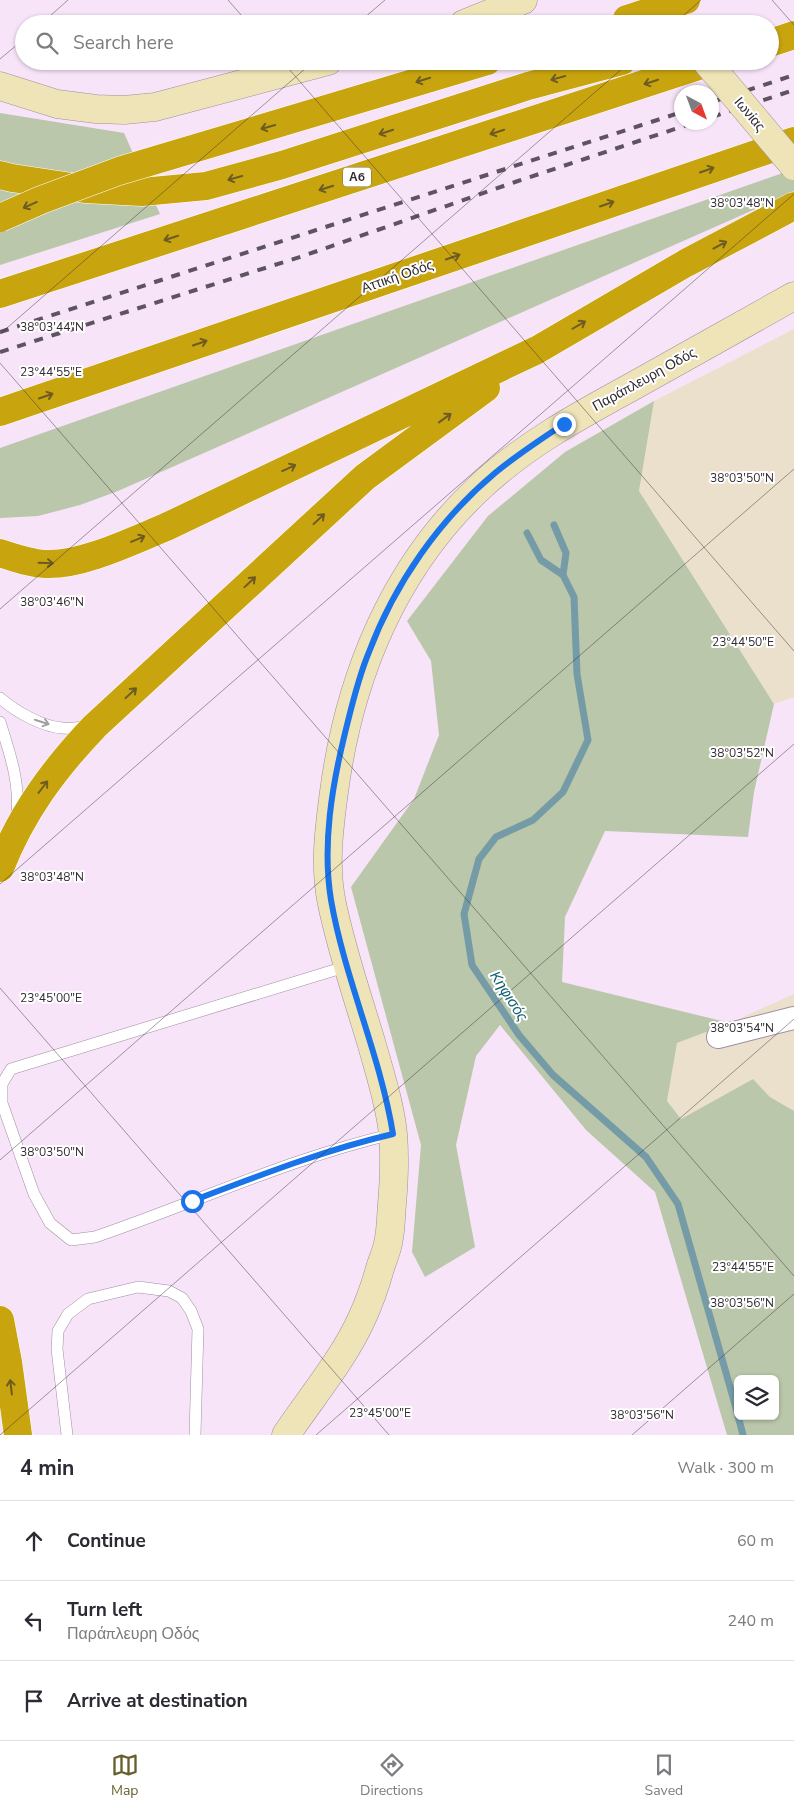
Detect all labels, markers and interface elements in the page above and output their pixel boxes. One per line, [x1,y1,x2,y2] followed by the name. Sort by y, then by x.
[15,15,779,70] search box
[33,29,61,57] icon: search
[73,30,174,56] text: Search here
[550,74,566,83] one-way arrow
[416,76,432,86] one-way arrow
[644,77,660,87] one-way arrow
[674,85,719,130] north arrow
[730,93,770,136] street label: Ιωνίας
[260,123,276,133] one-way arrow
[379,128,394,137] one-way arrow
[490,128,505,137] one-way arrow
[699,165,714,174] one-way arrow
[343,168,371,186] road number: Α6
[227,174,243,184] one-way arrow
[318,183,334,193] one-way arrow
[710,195,774,211] text: 38°03'48"N
[598,199,614,208] one-way arrow
[23,200,38,210] one-way arrow
[164,234,179,243] one-way arrow
[713,240,728,250] one-way arrow
[445,251,461,261] one-way arrow
[359,255,436,298] street label: Αττική Οδός
[20,319,84,335] text: 38°03'44"N
[572,320,586,330] one-way arrow
[192,338,207,347] one-way arrow
[589,343,700,416] street label: Παράπλευρη Οδός
[20,364,82,380] text: 23°44'55"E
[38,391,53,400] one-way arrow
[438,412,451,423] one-way arrow
[553,413,576,436] route end
[281,462,296,472] one-way arrow
[710,470,774,486] text: 38°03'50"N
[312,513,325,525] one-way arrow
[130,534,145,544] one-way arrow
[37,559,53,568] one-way arrow
[244,576,257,588] one-way arrow
[20,594,84,610] text: 38°03'46"N
[712,634,774,650] text: 23°44'50"E
[125,687,137,699] one-way arrow
[33,718,49,728] one-way arrow
[710,745,774,761] text: 38°03'52"N
[38,780,48,794] one-way arrow
[20,869,84,885] text: 38°03'48"N
[485,967,533,1026] water label: Κηφισός
[20,990,82,1006] text: 23°45'00"E
[710,1020,774,1036] text: 38°03'54"N
[20,1144,84,1160] text: 38°03'50"N
[181,1190,204,1213] route start
[712,1259,774,1275] text: 23°44'55"E
[710,1295,774,1311] text: 38°03'56"N
[734,1375,779,1420] map controls
[734,1375,779,1420] button: layers
[6,1379,16,1395] one-way arrow
[349,1405,411,1421] text: 23°45'00"E
[610,1407,674,1423] text: 38°03'56"N
[20,1454,74,1482] text: 4 min
[678,1457,774,1479] text: Walk · 300 m
[20,1527,48,1555] icon: ahead
[67,1528,146,1554] text: Continue
[737,1530,774,1552] text: 60 m
[67,1597,142,1623] text: Turn left
[20,1607,48,1635] icon: left
[727,1610,774,1632] text: 240 m
[67,1623,200,1645] text: Παράπλευρη Οδός
[20,1687,48,1715] icon: arrive
[67,1688,248,1714] text: Arrive at destination
[111,1751,139,1800] tab: Map
[360,1751,423,1800] tab: Directions
[645,1751,683,1800] tab: Saved

